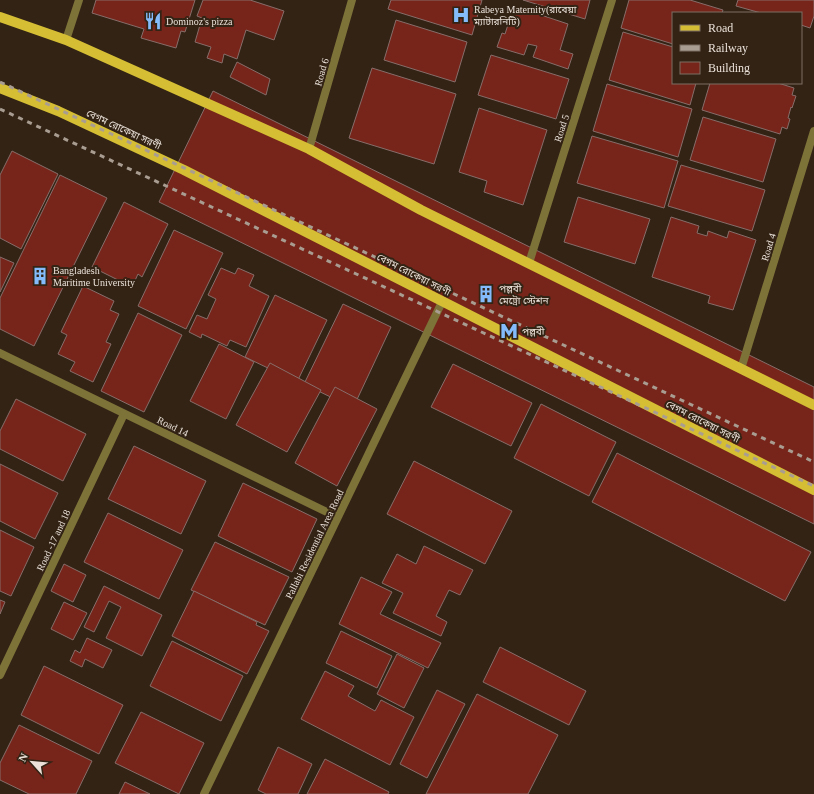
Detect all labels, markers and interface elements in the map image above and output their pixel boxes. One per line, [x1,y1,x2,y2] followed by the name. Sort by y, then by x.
[473,4,577,28] place label: Rabeya Maternity(রাবেয়া ম্যাটারনিটি)
[451,5,471,25] hospital icon: Rabeya Maternity(রাবেয়া ম্যাটারনিটি)
[143,11,163,31] restaurant icon: Dominoz's pizza
[672,12,802,84] legend
[166,16,233,27] place label: Dominoz's pizza
[708,21,733,35] text: Road
[708,41,748,55] text: Railway
[312,57,331,87] street label: Road 6
[708,61,750,75] text: Building
[85,107,163,152] street label: বেগম রোকেয়া সরণী
[552,113,571,143] street label: Road 5
[759,232,778,262] street label: Road 4
[375,251,453,298] street label: বেগম রোকেয়া সরণী
[53,265,135,288] place label: Bangladesh Maritime University
[30,266,50,286] building icon: Bangladesh Maritime University
[499,283,549,306] place label: পল্লবী মেট্রো স্টেশন
[476,284,496,304] building icon: পল্লবী মেট্রো স্টেশন
[499,321,519,341] metro station icon: পল্লবী
[522,326,545,337] place label: পল্লবী
[664,398,742,445] street label: বেগম রোকেয়া সরণী
[155,414,190,439] street label: Road 14
[283,488,346,601] street label: Pallabi Residential Area Road
[34,508,72,573] street label: Road -17 and 18
[12,742,52,782] north arrow
[16,751,30,764] text: N

